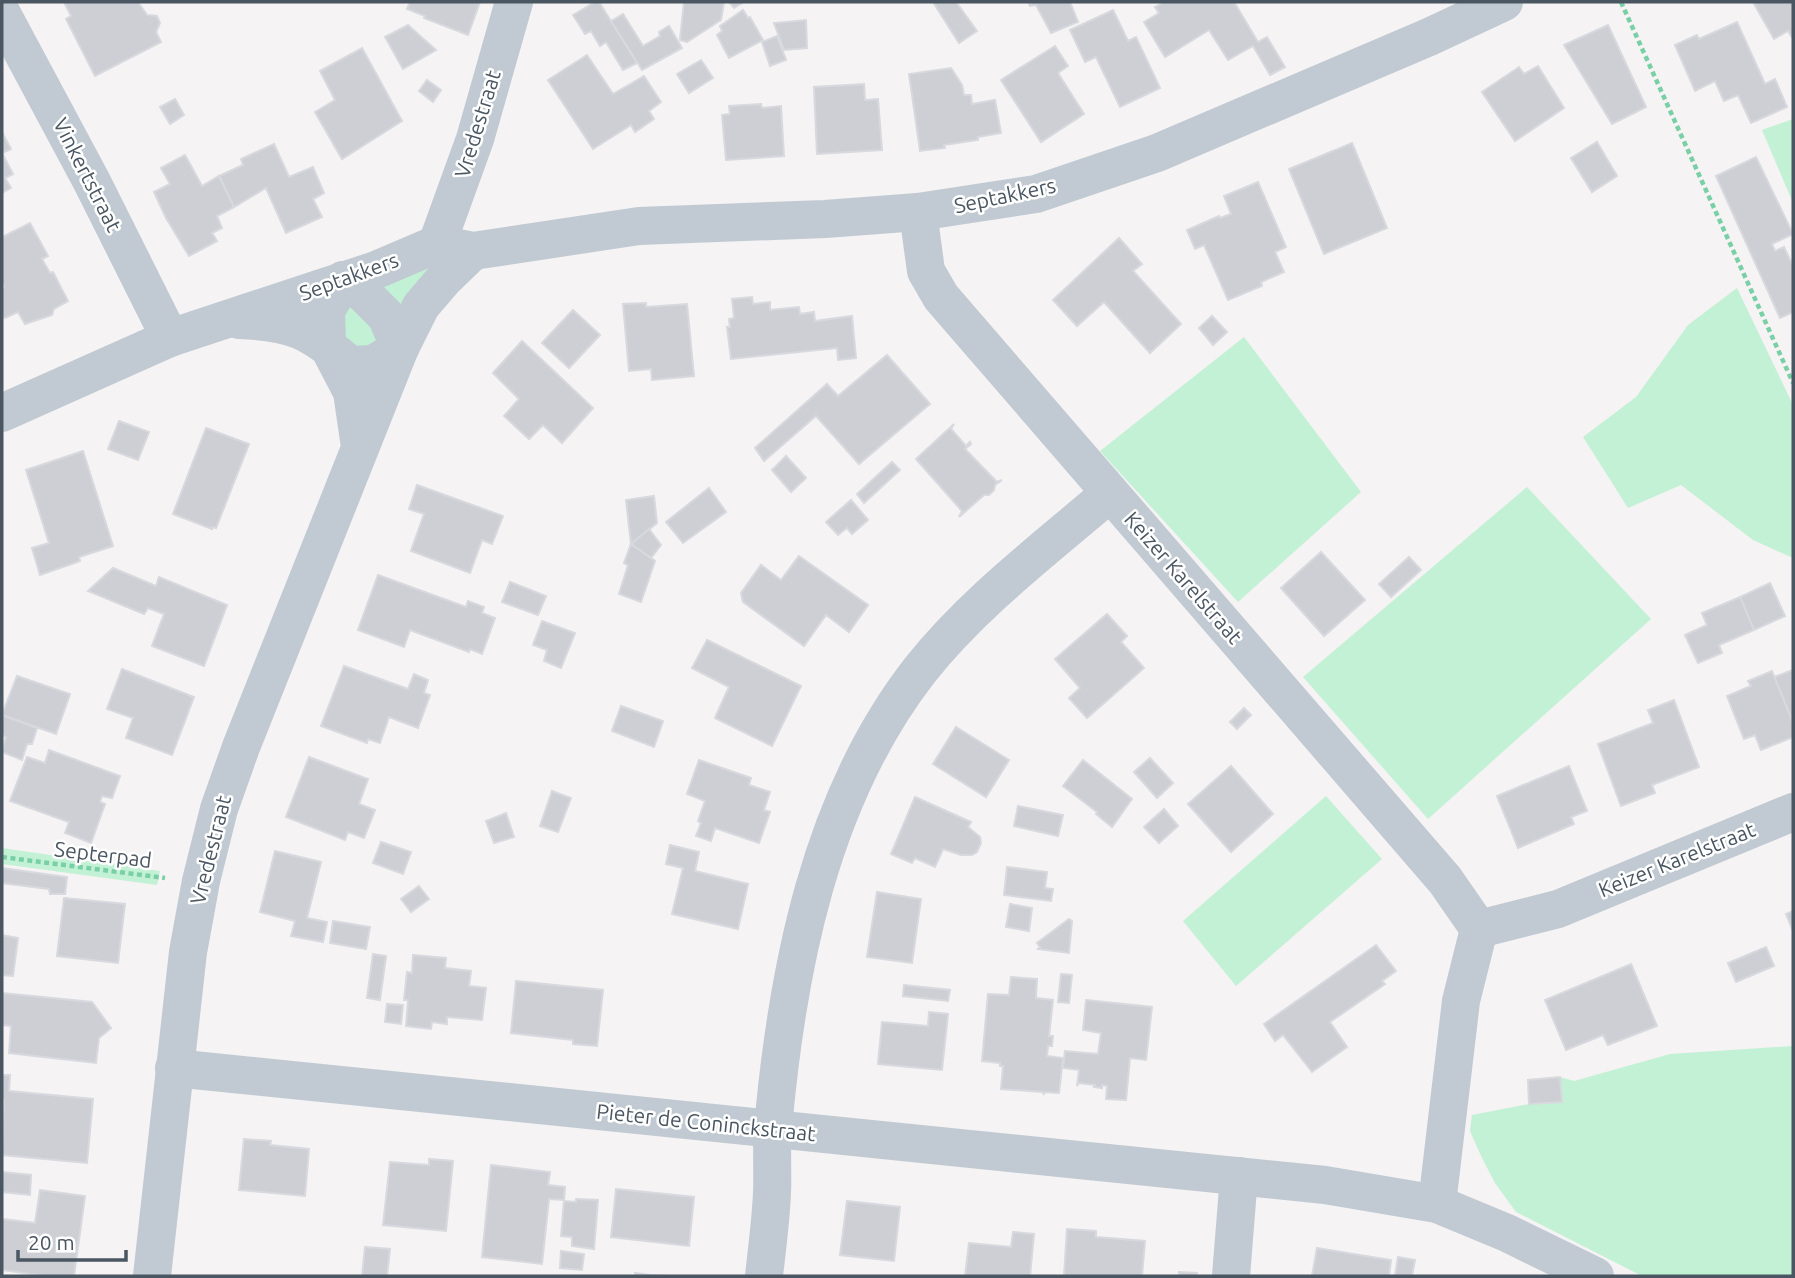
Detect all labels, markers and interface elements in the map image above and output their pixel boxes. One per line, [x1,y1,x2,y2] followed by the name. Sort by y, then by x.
[449,67,505,181] street label: Vredestraat
[49,114,127,235] street label: Vinkertstraat
[952,173,1058,218] street label: Septakkers
[296,247,401,305] street label: Septakkers
[1120,507,1248,648] street label: Keizer Karelstraat
[185,793,235,907] street label: Vredestraat
[1595,817,1758,901] street label: Keizer Karelstraat
[53,836,153,872] street label: Septerpad
[595,1099,817,1145] street label: Pieter de Coninckstraat
[18,1218,126,1262] scale bar
[28,1230,75,1254] text: 20 m

